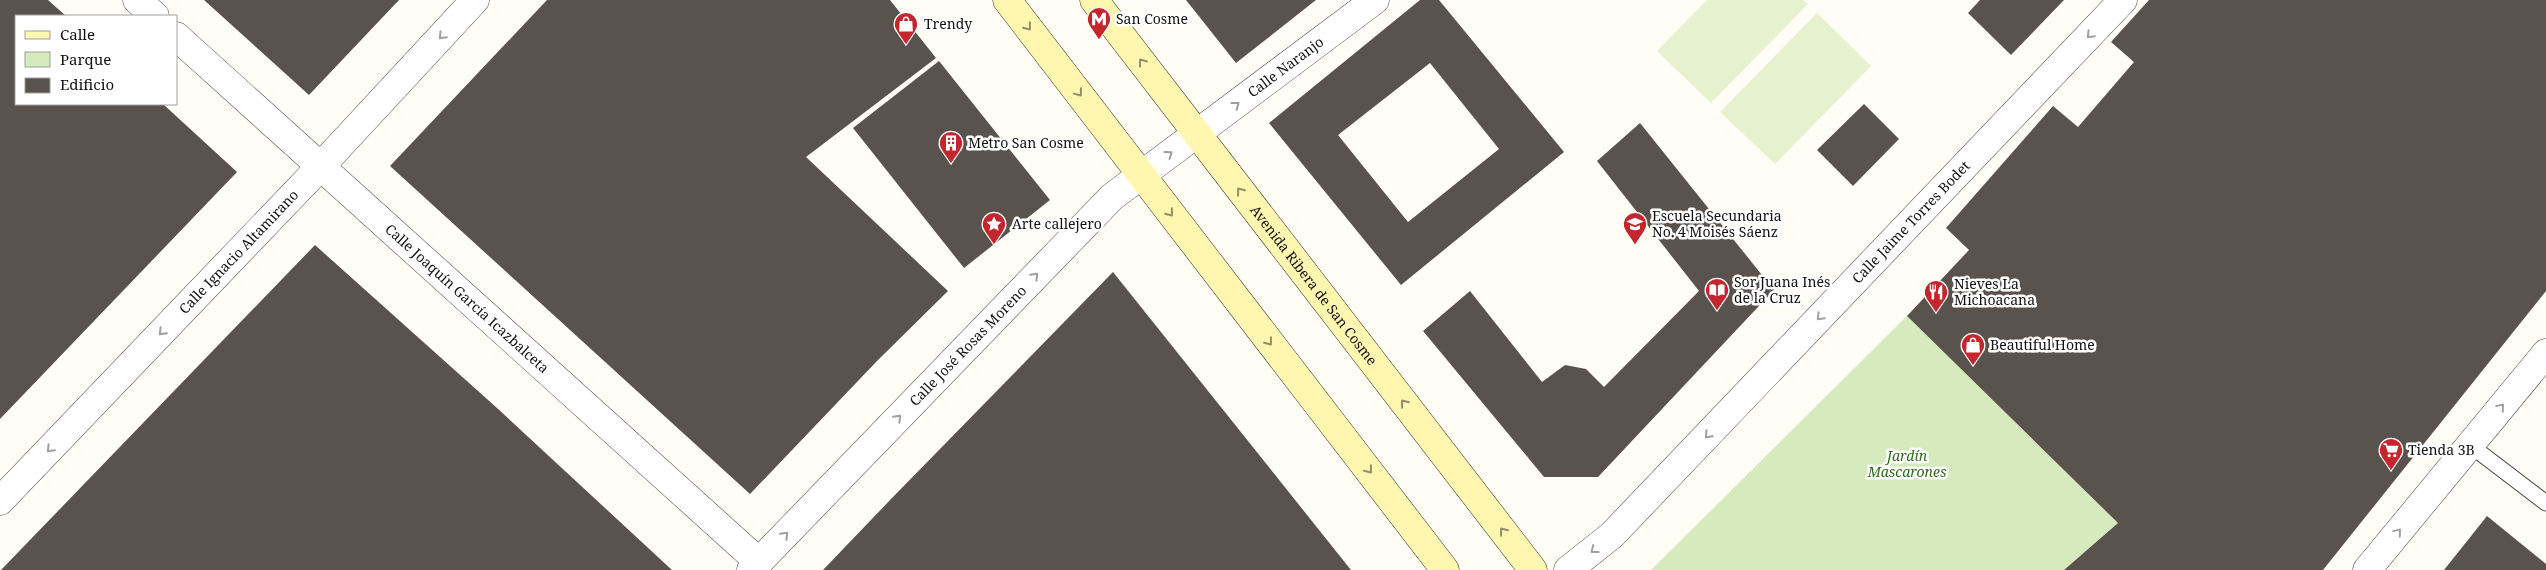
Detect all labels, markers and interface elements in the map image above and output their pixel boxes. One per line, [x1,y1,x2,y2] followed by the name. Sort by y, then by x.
[1086,6,1112,40] metro station icon: San Cosme
[1116,9,1188,28] place label: San Cosme
[893,11,919,45] shop icon: Trendy
[924,14,972,33] place label: Trendy
[15,15,178,105] legend
[1023,21,1031,30] one-way arrow
[60,24,95,44] text: Calle
[439,30,448,39] one-way arrow
[2086,30,2095,39] one-way arrow
[1243,32,1327,101] street label: Calle Naranjo
[60,49,111,69] text: Parque
[1139,59,1147,68] one-way arrow
[60,74,114,94] text: Edificio
[1074,87,1082,96] one-way arrow
[1230,102,1240,111] one-way arrow
[938,130,964,164] building icon: Metro San Cosme
[968,133,1084,152] place label: Metro San Cosme
[1163,151,1173,160] one-way arrow
[1847,156,1974,287] street label: Calle Jaime Torres Bodet
[174,185,302,318] street label: Calle Ignacio Altamirano
[1238,188,1246,197] one-way arrow
[1246,201,1382,369] street label: Avenida Ribera de San Cosme
[1652,206,1782,241] place label: Escuela Secundaria No. 4 Moisés Sáenz
[1165,207,1173,216] one-way arrow
[981,211,1007,245] place icon: Arte callejero
[1622,211,1648,245] school or university icon: Escuela Secundaria No. 4 Moisés Sáenz
[1012,214,1102,233] place label: Arte callejero
[381,219,553,377] street label: Calle Joaquín García Icazbalceta
[1734,272,1830,307] place label: Sor Juana Inés de la Cruz
[1029,273,1038,282] one-way arrow
[1954,274,2035,309] place label: Nieves La Michoacana
[1704,277,1730,311] library icon: Sor Juana Inés de la Cruz
[1923,279,1949,313] restaurant icon: Nieves La Michoacana
[905,281,1030,410] street label: Calle José Rosas Moreno
[1817,312,1826,321] one-way arrow
[159,326,168,335] one-way arrow
[1960,332,1986,366] shop icon: Beautiful Home
[1990,335,2095,354] place label: Beautiful Home
[1264,336,1272,345] one-way arrow
[1401,400,1409,409] one-way arrow
[2496,404,2504,413] one-way arrow
[892,415,901,424] one-way arrow
[1705,429,1714,438] one-way arrow
[2378,437,2404,471] supermarket icon: Tienda 3B
[2408,440,2475,459] place label: Tienda 3B
[47,444,56,453] one-way arrow
[1867,446,1947,481] park label: Jardín Mascarones
[1363,464,1371,473] one-way arrow
[1501,528,1509,537] one-way arrow
[2392,529,2401,538] one-way arrow
[779,532,788,541] one-way arrow
[1590,544,1600,553] one-way arrow

